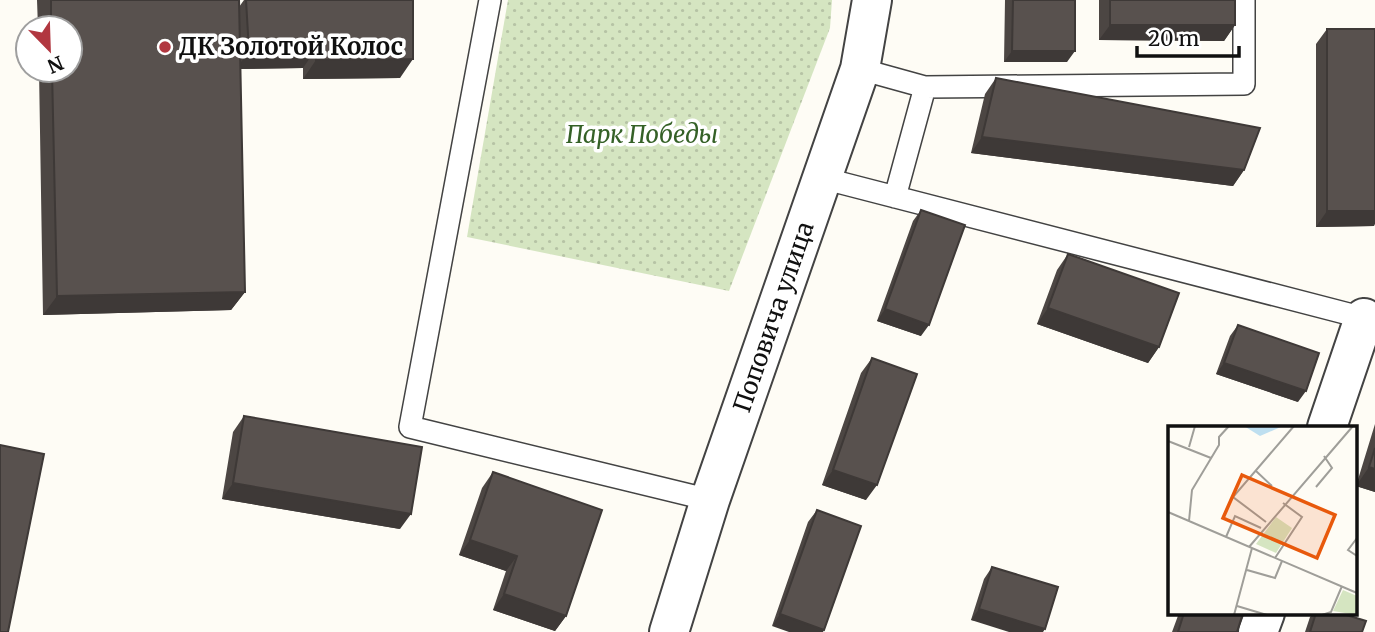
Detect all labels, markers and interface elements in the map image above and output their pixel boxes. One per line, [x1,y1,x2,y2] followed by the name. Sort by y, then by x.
[14,14,84,84] north arrow
[1137,14,1238,58] scale bar
[1148,25,1200,52] text: 20 m
[179,31,403,62] place label: ДК Золотой Колос
[157,39,173,55] marker: ДК Золотой Колос
[44,51,67,79] text: N
[566,119,718,150] park label: Парк Победы
[726,217,821,416] street label: Поповича улица
[1168,426,1358,614] inset map

